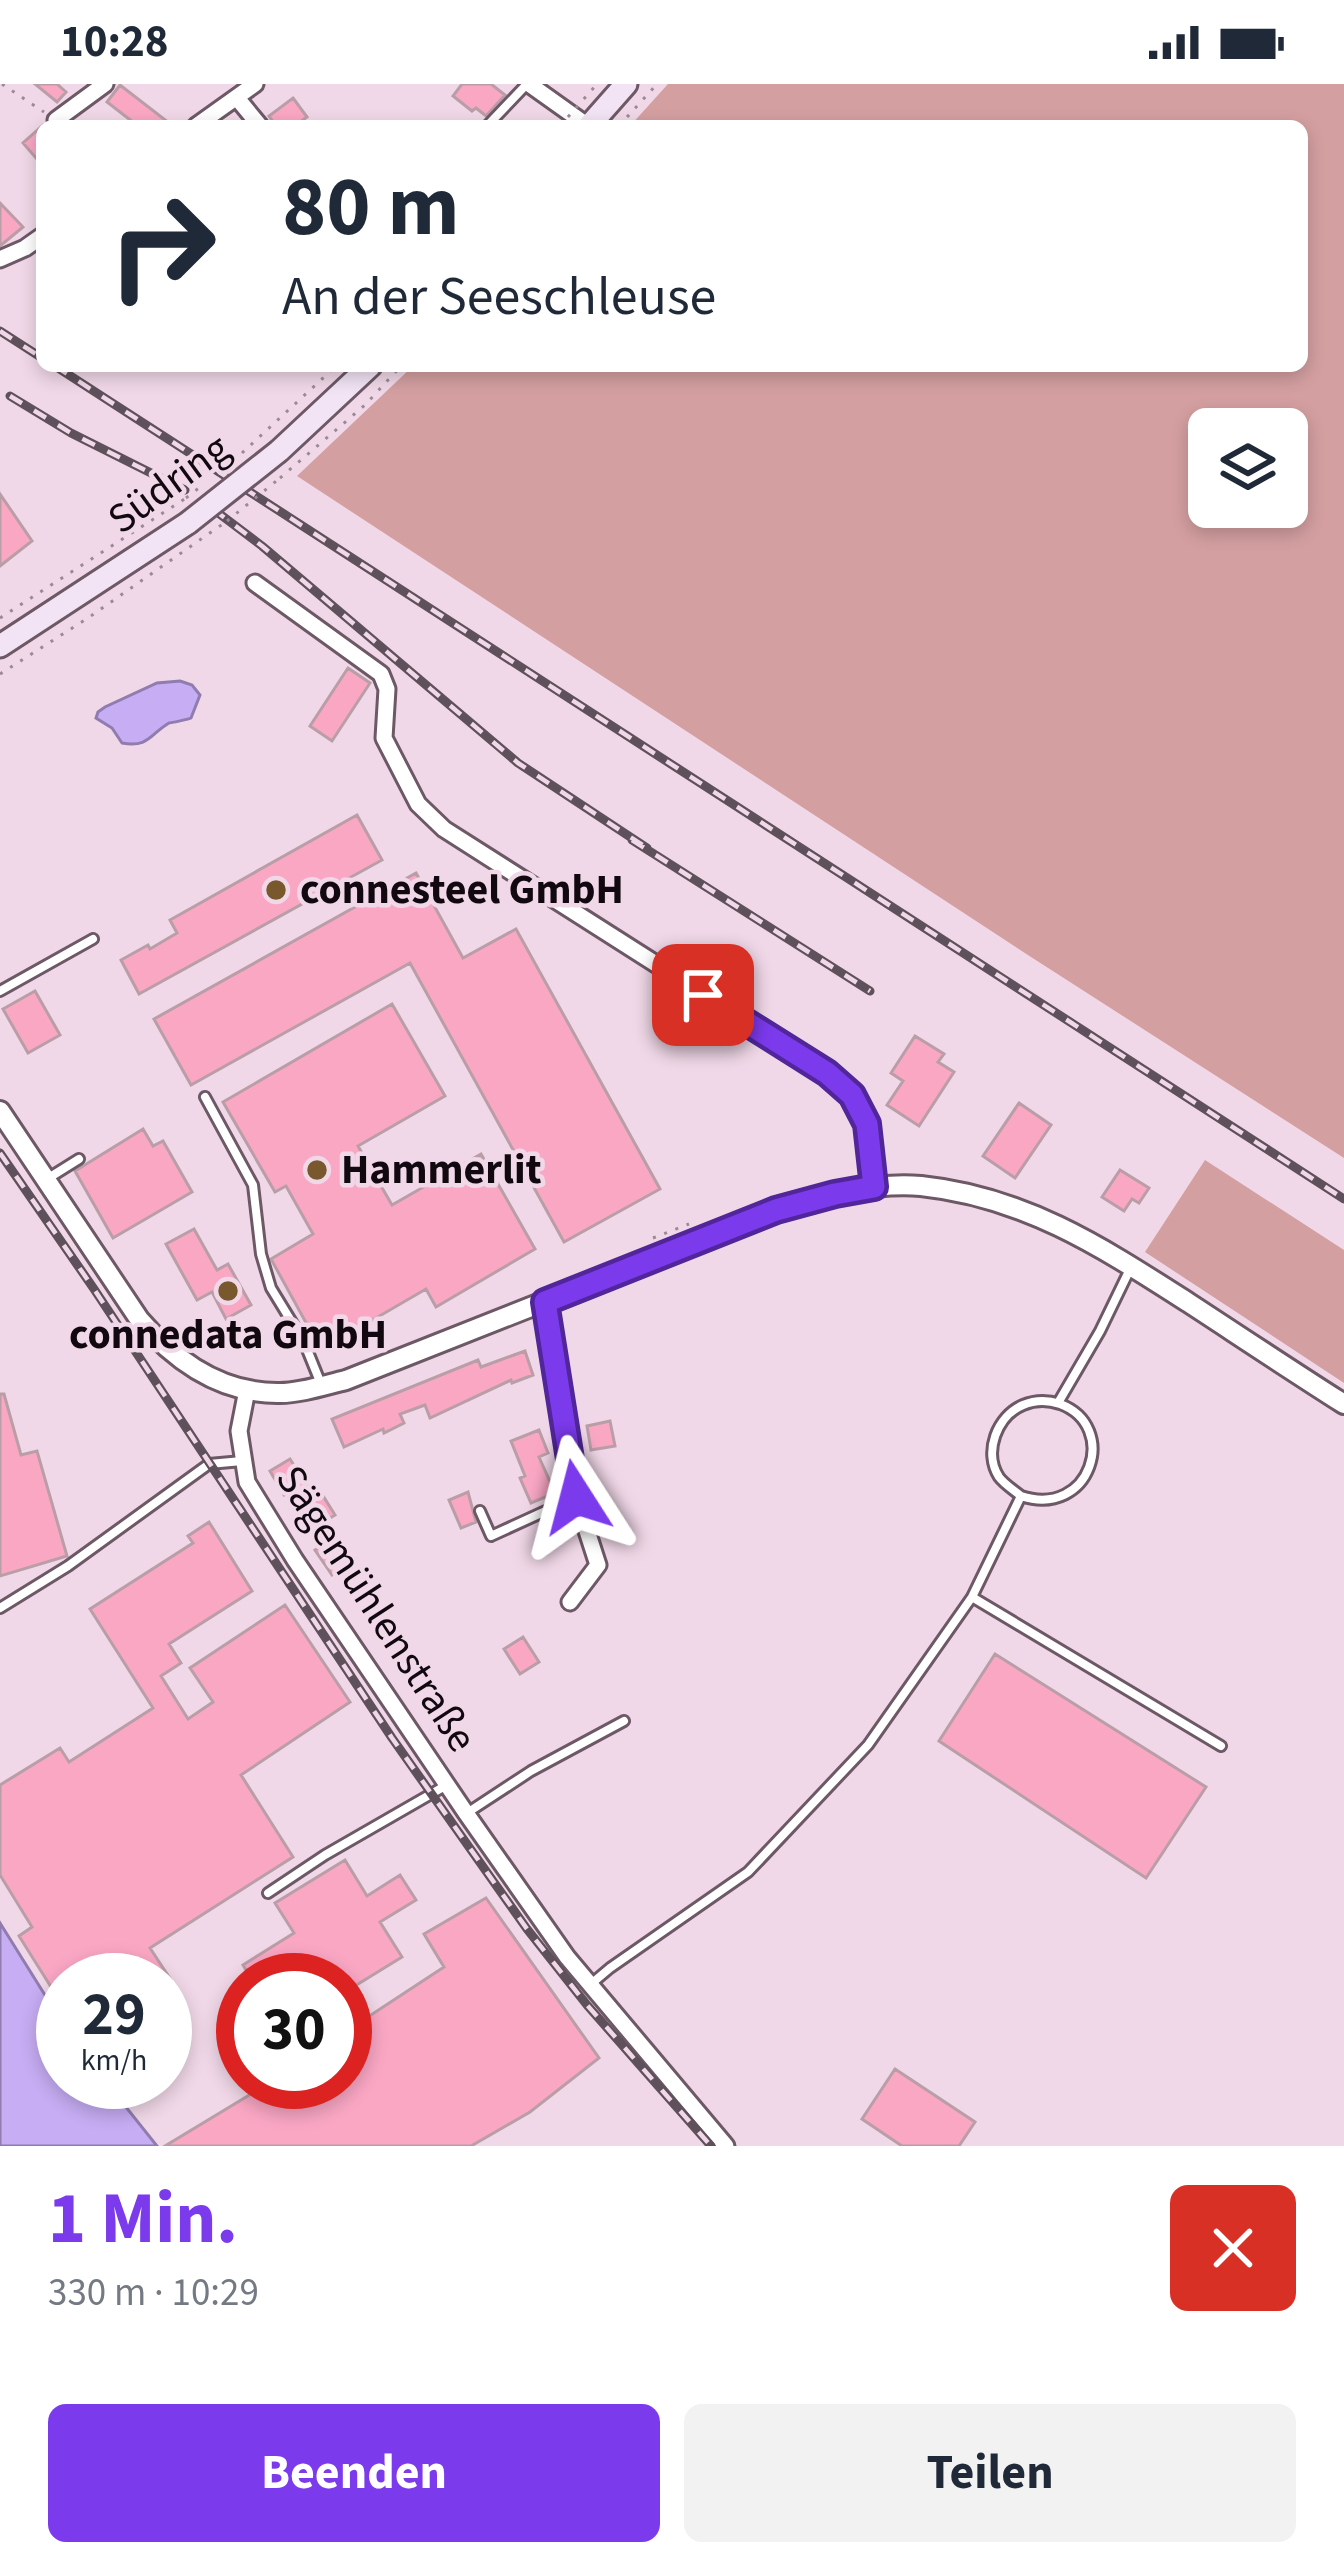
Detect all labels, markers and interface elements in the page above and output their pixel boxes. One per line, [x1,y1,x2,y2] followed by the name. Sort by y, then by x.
[60,10,169,74] text: 10:28
[282,148,460,268] text: 80 m
[84,168,240,324] icon: right
[282,259,716,336] text: An der Seeschleuse
[1188,408,1308,528] map controls
[1188,408,1308,528] button: layers
[96,419,242,549] street label: Südring
[300,860,624,920] place label: connesteel GmbH
[263,877,289,903] marker: connesteel GmbH
[652,944,754,1046] pin
[670,962,736,1028] icon: arrive
[341,1140,542,1200] place label: Hammerlit
[304,1157,330,1183] marker: Hammerlit
[215,1278,241,1304] marker: connedata GmbH
[69,1305,387,1365] place label: connedata GmbH
[513,1434,639,1560] position arrow
[261,1454,491,1764] street label: Sägemühlenstraße
[216,1953,372,2109] speed limit sign: 30
[82,1973,146,2058] text: 29
[81,2039,147,2082] text: km/h
[48,2168,238,2271] text: 1 Min.
[1170,2185,1296,2311] button: close
[48,2265,259,2321] text: 330 m · 10:29
[48,2404,660,2542] button: Beenden
[684,2404,1296,2542] button: Teilen

